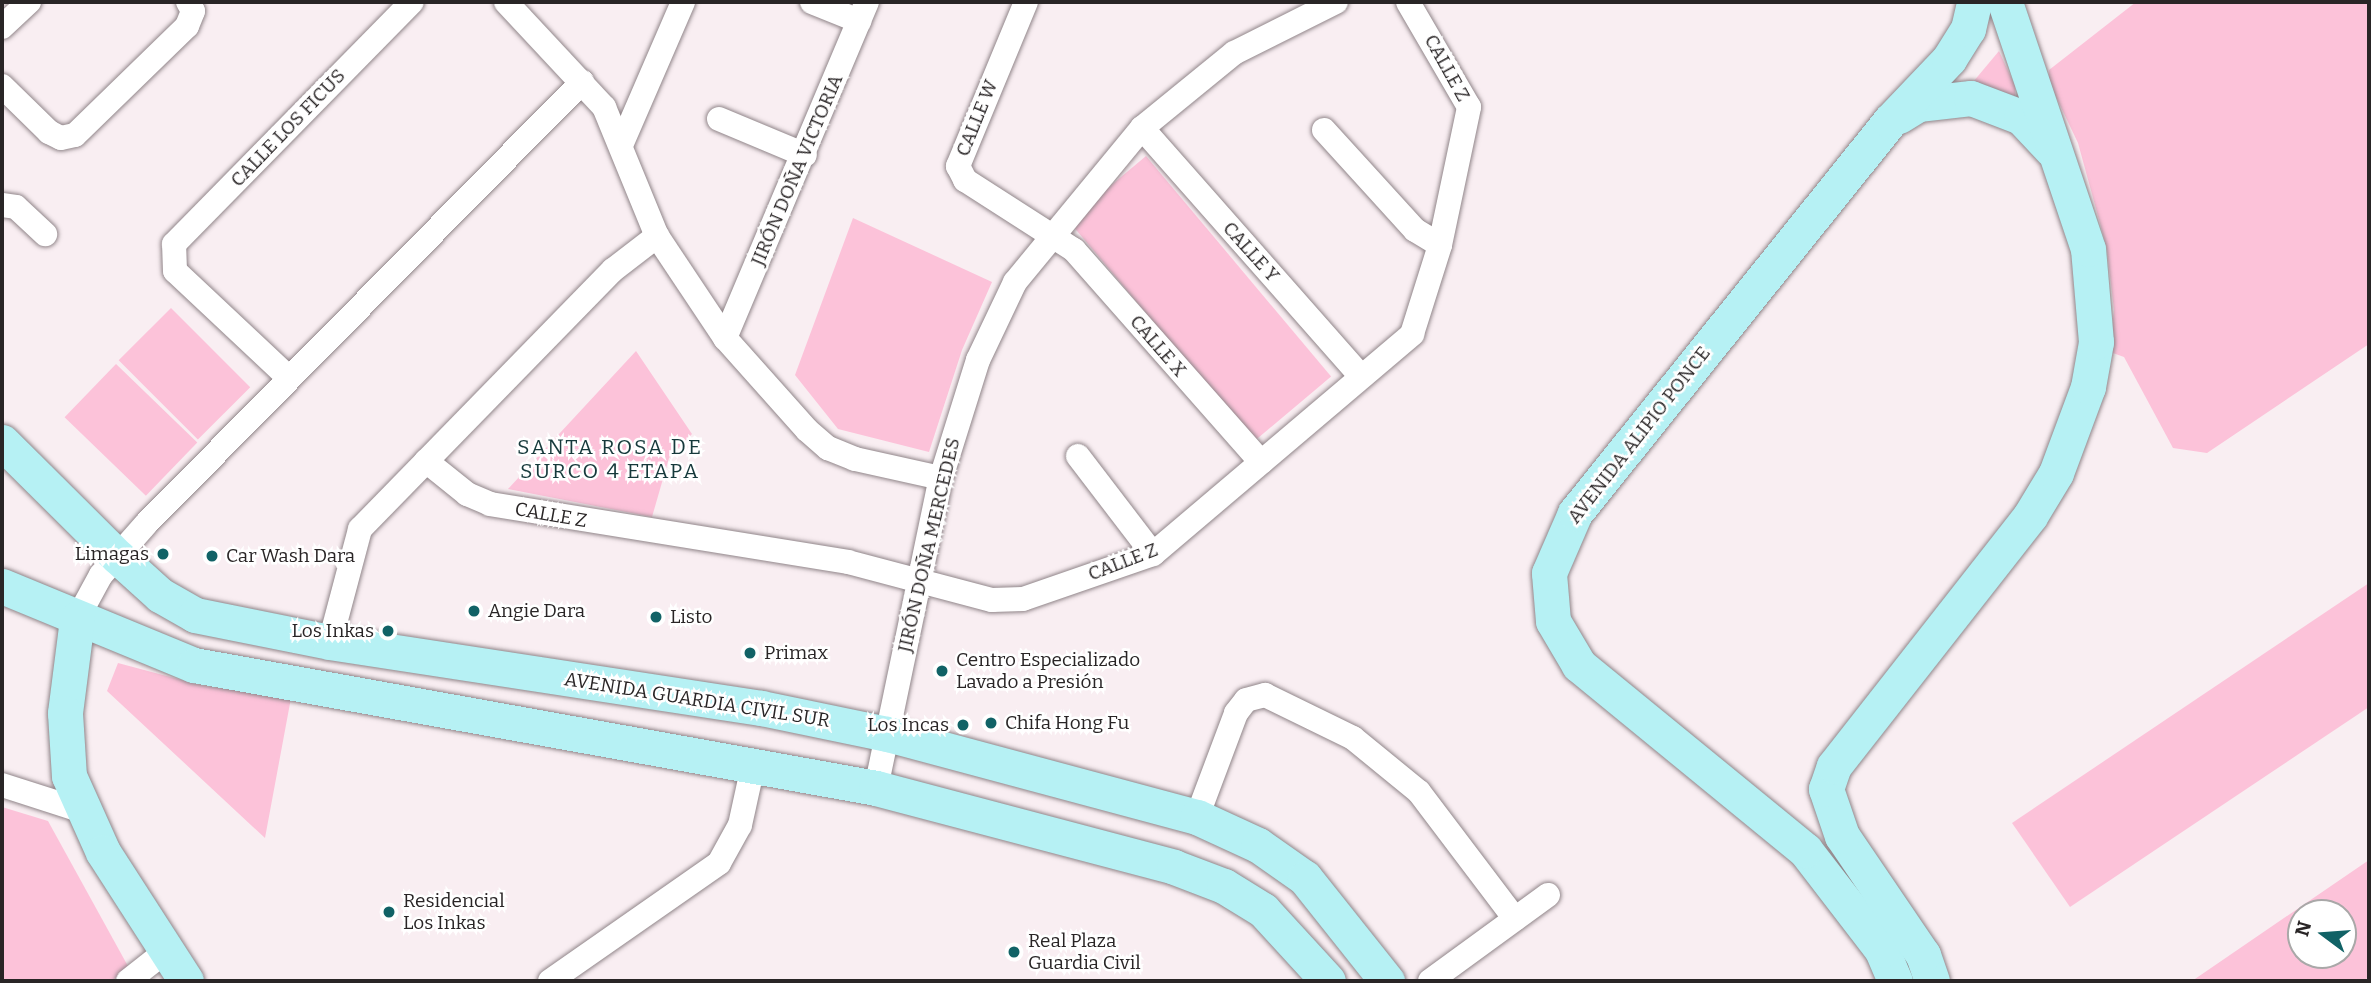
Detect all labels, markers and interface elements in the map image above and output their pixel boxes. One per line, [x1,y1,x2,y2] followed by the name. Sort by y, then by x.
[1419,31,1475,105] street label: CALLE Z
[226,64,350,192] street label: CALLE LOS FICUS
[746,71,848,269] street label: JIRÓN DOÑA VICTORIA
[951,76,1003,160] street label: CALLE W
[1218,217,1284,287] street label: CALLE Y
[1125,310,1191,382] street label: CALLE X
[1563,342,1715,528] street label: AVENIDA ALIPIO PONCE
[519,434,701,484] district label: SANTA ROSA DE SURCO 4 ETAPA
[893,436,965,654] street label: JIRÓN DOÑA MERCEDES
[513,497,589,533] street label: CALLE Z
[1085,538,1161,586] street label: CALLE Z
[75,543,149,565] place label: Limagas
[226,545,355,567] place label: Car Wash Dara
[155,546,171,562] marker: Limagas
[204,548,220,564] marker: Car Wash Dara
[488,600,585,622] place label: Angie Dara
[466,603,482,619] marker: Angie Dara
[670,606,712,628] place label: Listo
[648,609,664,625] marker: Listo
[292,620,374,642] place label: Los Inkas
[380,623,396,639] marker: Los Inkas
[764,642,828,664] place label: Primax
[742,645,758,661] marker: Primax
[956,649,1140,693] place label: Centro Especializado Lavado a Presión
[934,663,950,679] marker: Centro Especializado Lavado a Presión
[563,668,831,732] street label: AVENIDA GUARDIA CIVIL SUR
[1005,712,1129,734] place label: Chifa Hong Fu
[867,714,949,736] place label: Los Incas
[983,715,999,731] marker: Chifa Hong Fu
[955,717,971,733] marker: Los Incas
[403,890,505,934] place label: Residencial Los Inkas
[2287,899,2357,969] north arrow
[381,904,397,920] marker: Residencial Los Inkas
[2290,918,2316,939] text: N
[1028,930,1141,974] place label: Real Plaza Guardia Civil
[1006,944,1022,960] marker: Real Plaza Guardia Civil

